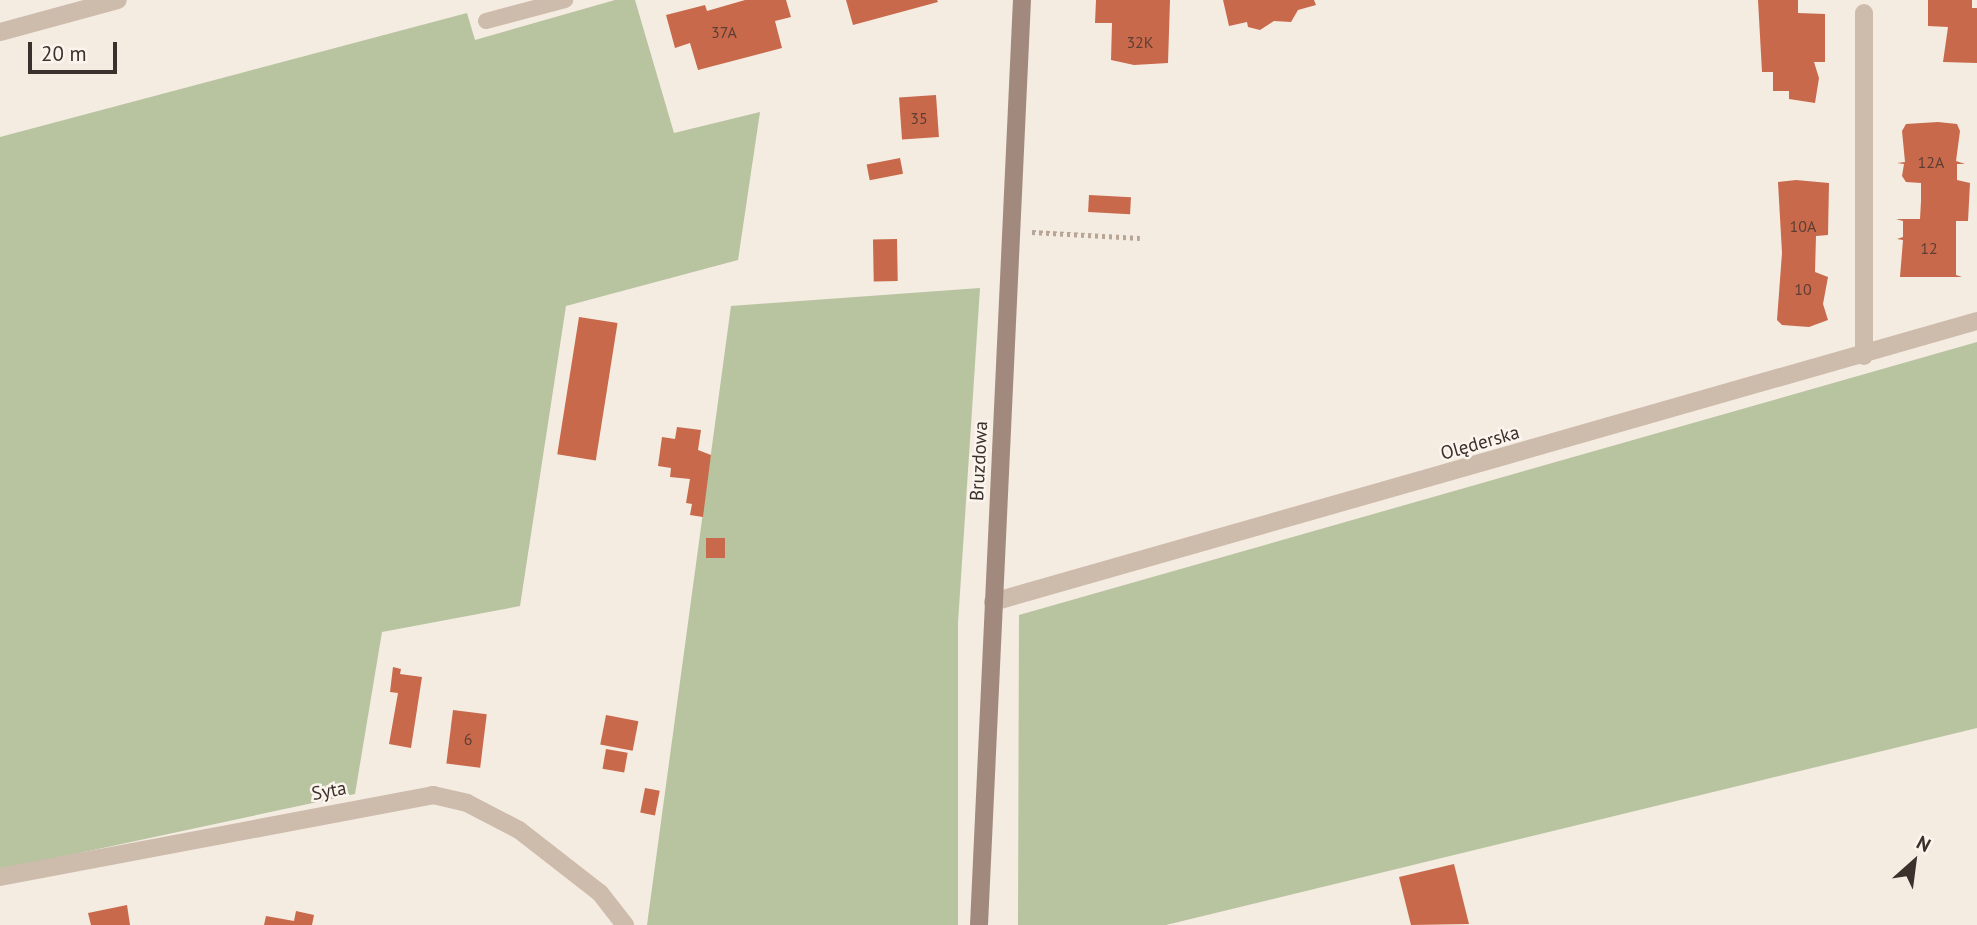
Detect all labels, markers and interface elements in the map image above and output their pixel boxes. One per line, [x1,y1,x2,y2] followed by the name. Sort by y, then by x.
[711,22,737,42] house number: 37A
[32,28,121,72] scale bar
[1126,32,1154,52] house number: 32K
[41,40,87,67] text: 20 m
[910,108,928,128] house number: 35
[1918,152,1944,172] house number: 12A
[1790,216,1816,236] house number: 10A
[1920,238,1938,258] house number: 12
[1794,279,1812,299] house number: 10
[966,421,992,501] street label: Bruzdowa
[1438,421,1522,465] street label: Olęderska
[464,729,472,749] house number: 6
[310,776,348,806] street label: Syta
[1879,827,1949,897] north arrow
[1913,830,1935,857] text: N

